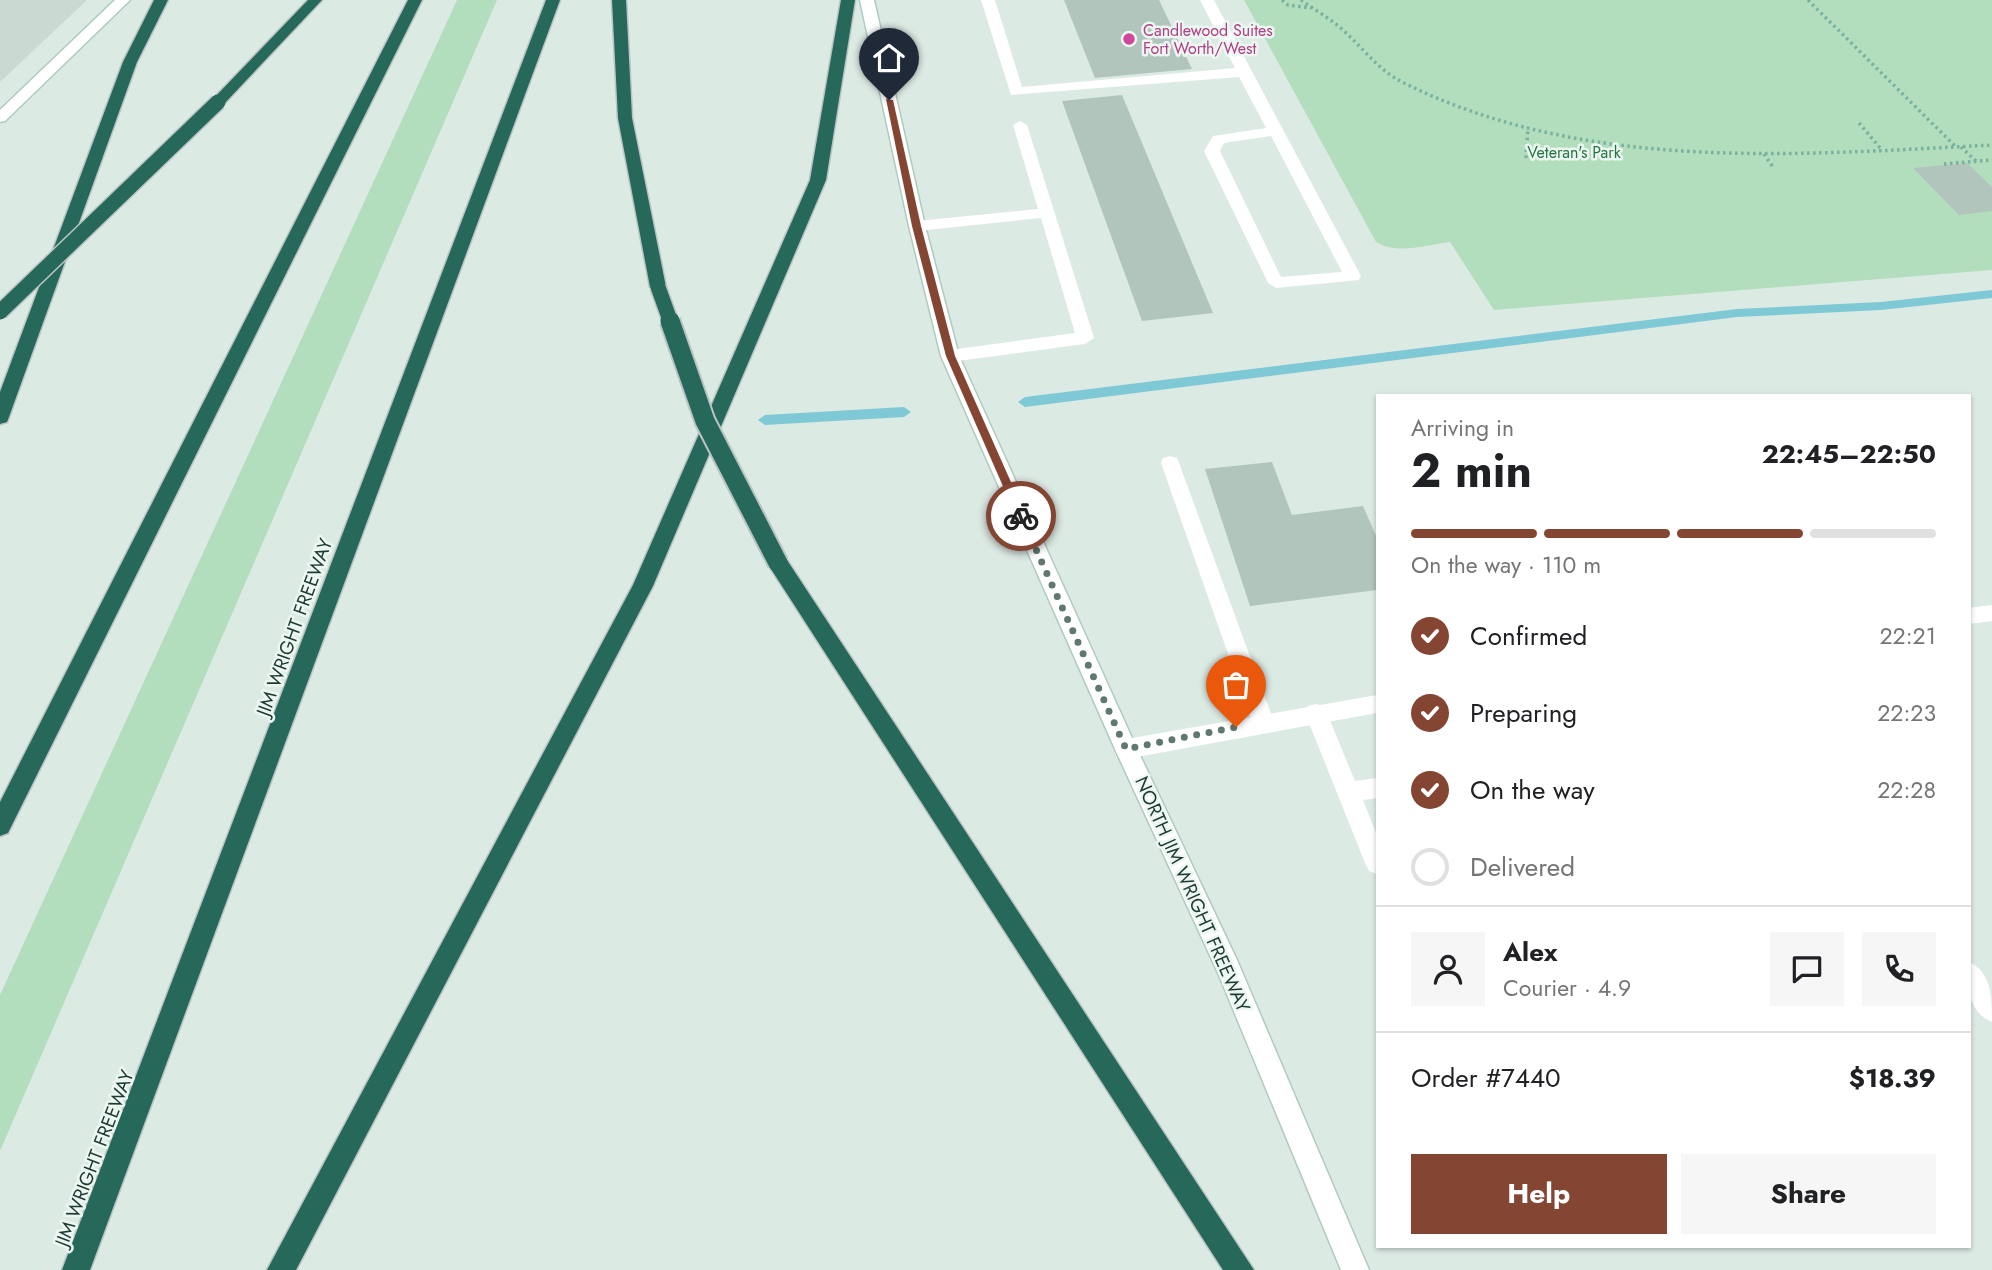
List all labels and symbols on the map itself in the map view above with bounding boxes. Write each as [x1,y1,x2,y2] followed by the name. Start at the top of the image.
[1143,19,1273,60] place label: Candlewood Suites Fort Worth/West
[859,28,919,100] pin
[1121,31,1137,47] marker: Candlewood Suites Fort Worth/West
[1527,141,1622,164] park label: Veteran's Park
[986,481,1056,551] courier
[249,534,339,723] street label: JIM WRIGHT FREEWAY
[1206,655,1266,727] pin
[1128,772,1257,1017] street label: NORTH JIM WRIGHT FREEWAY
[47,1066,141,1253] street label: JIM WRIGHT FREEWAY

